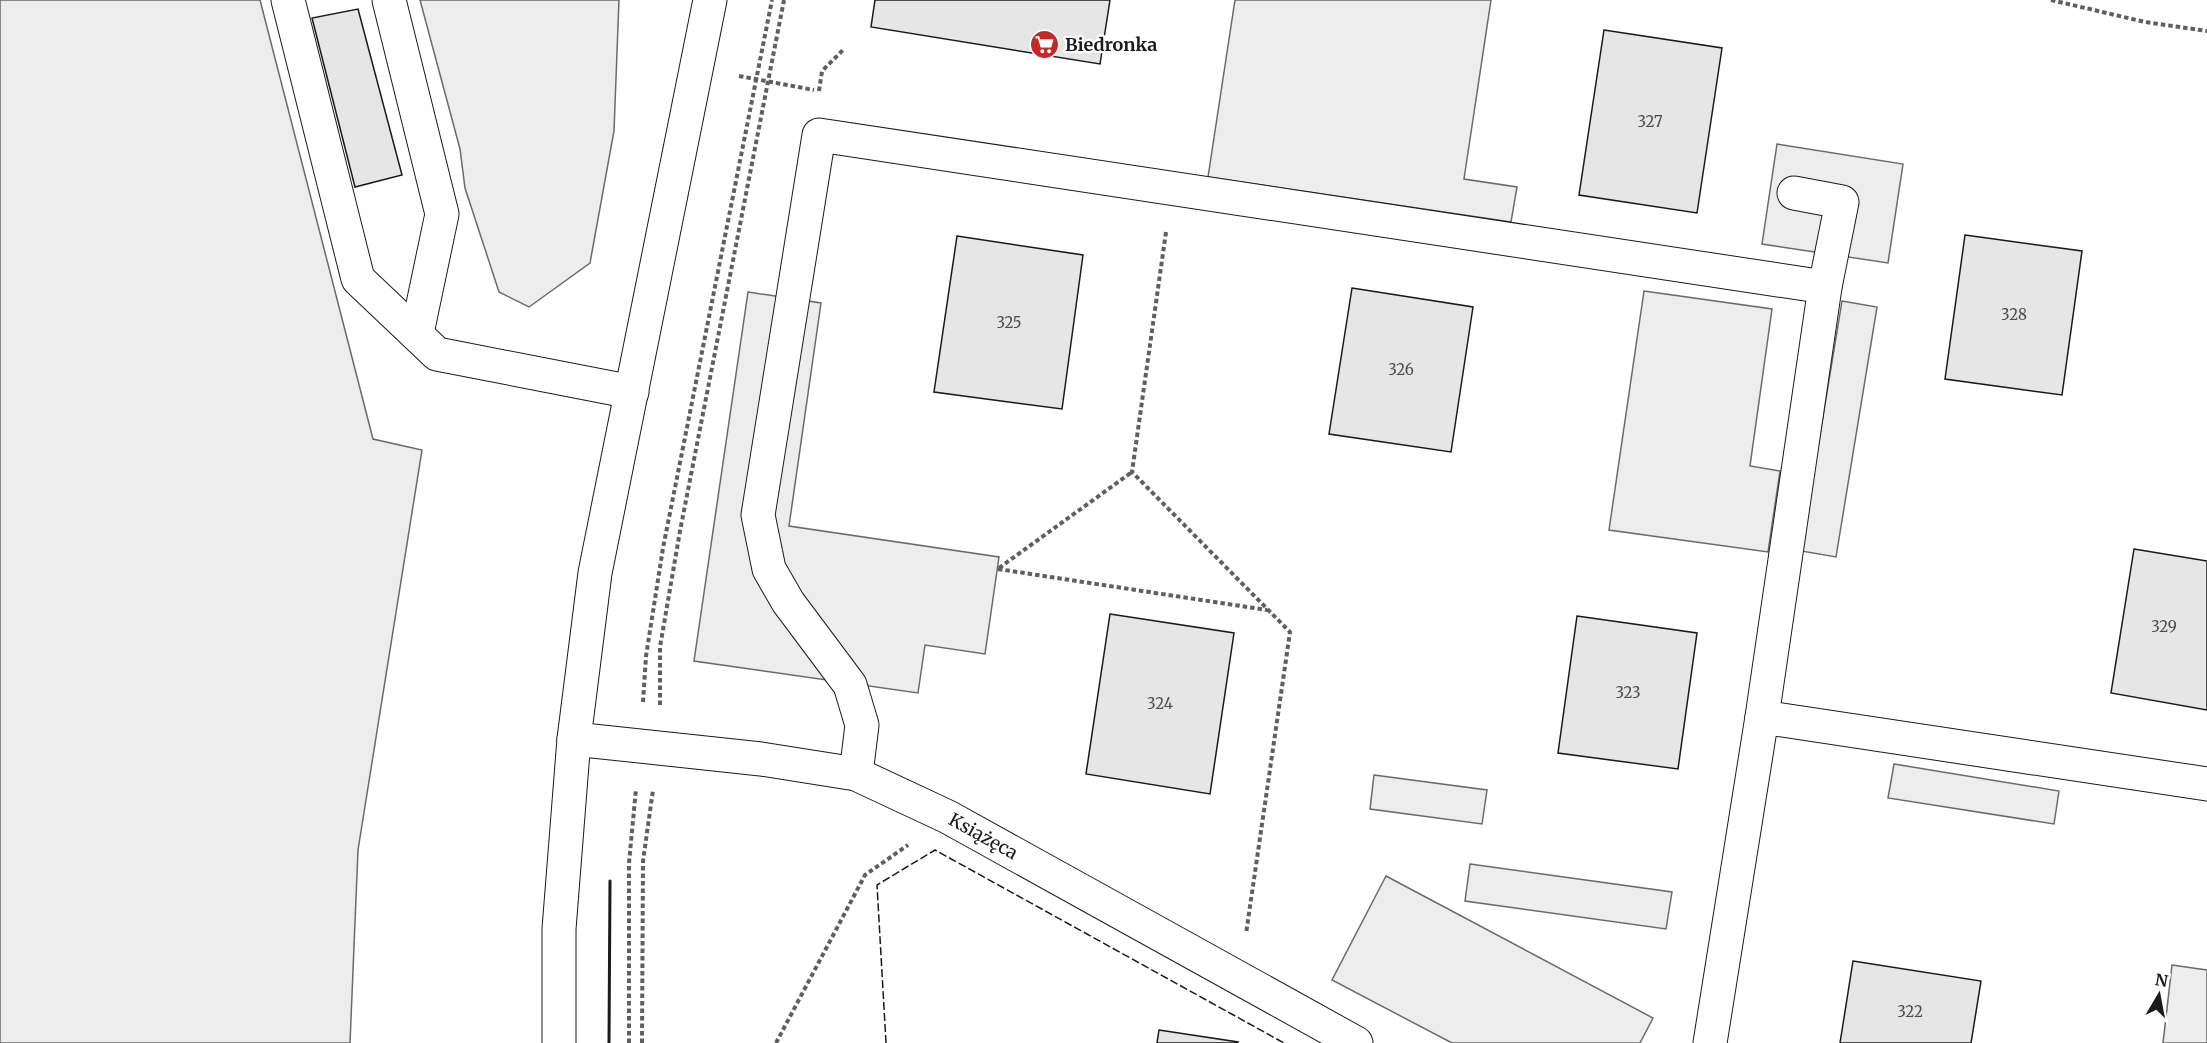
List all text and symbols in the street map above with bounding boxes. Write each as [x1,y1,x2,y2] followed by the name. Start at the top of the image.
[1028,29,1060,61] supermarket icon: Biedronka
[1065,33,1157,56] place label: Biedronka
[1637,112,1663,131] house number: 327
[2001,305,2027,324] house number: 328
[996,313,1022,332] house number: 325
[1388,360,1414,379] house number: 326
[2151,617,2177,636] house number: 329
[1615,683,1641,702] house number: 323
[1147,694,1173,713] house number: 324
[945,808,1022,865] street label: Książęca
[2129,965,2189,1025] north arrow
[2154,969,2170,991] text: N
[1897,1002,1923,1021] house number: 322

